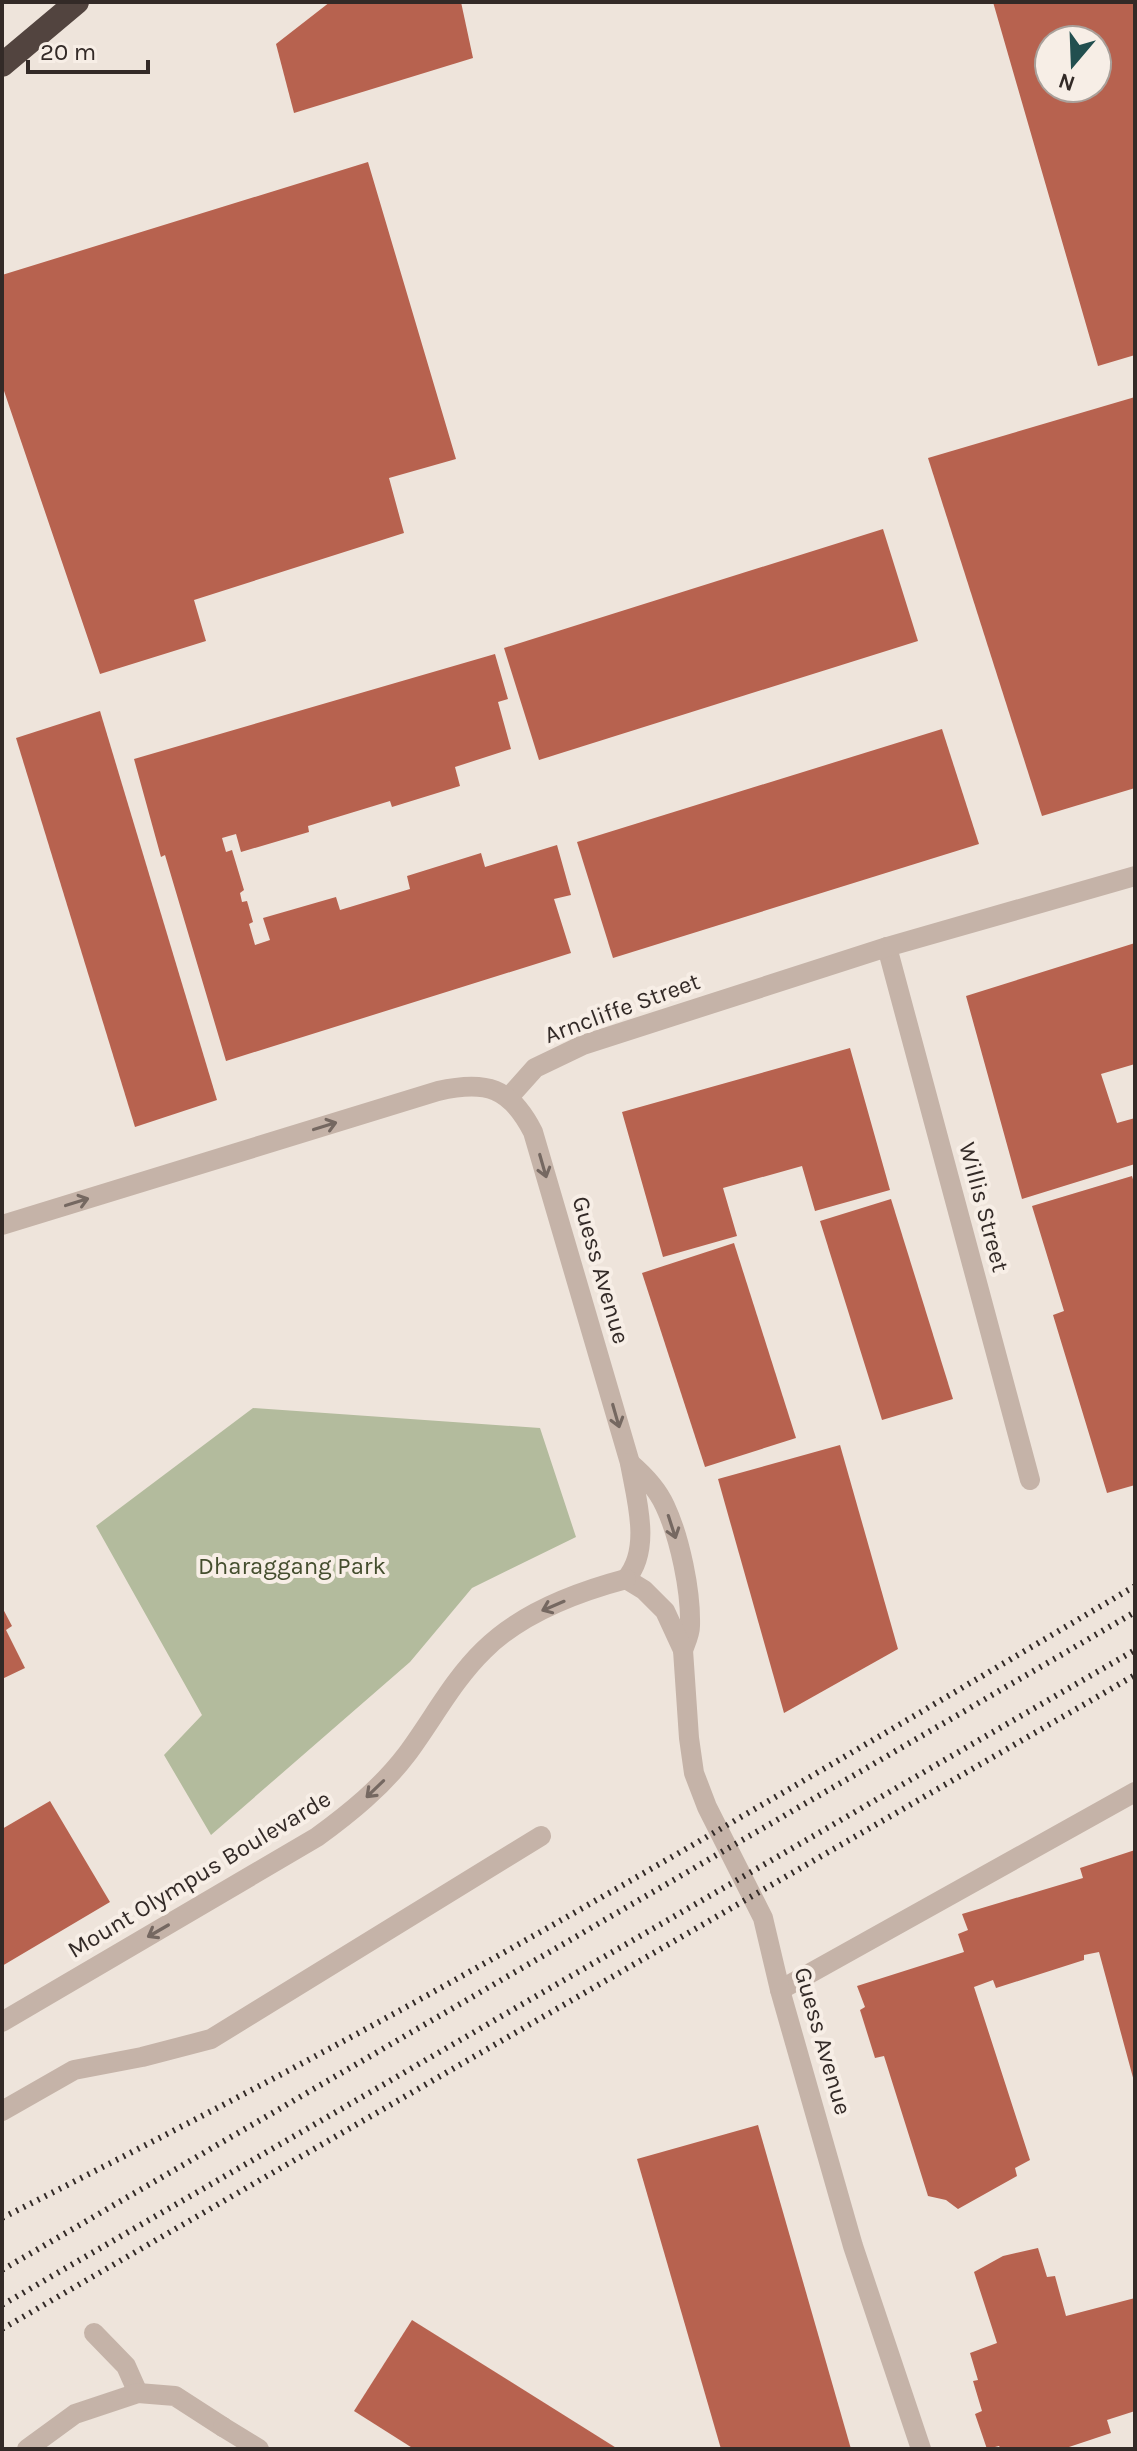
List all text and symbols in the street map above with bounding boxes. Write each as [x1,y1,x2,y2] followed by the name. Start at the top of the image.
[28,24,148,74] scale bar
[1033,24,1113,104] north arrow
[40,38,96,66] text: 20 m
[1055,67,1079,97] text: N
[540,967,704,1049] street label: Arncliffe Street
[312,1117,337,1132] one-way arrow
[953,1139,1015,1275] street label: Willis Street
[536,1153,551,1179] one-way arrow
[567,1193,635,1347] street label: Guess Avenue
[63,1194,89,1209] one-way arrow
[609,1402,624,1428] one-way arrow
[666,1514,680,1539] one-way arrow
[198,1552,386,1580] park label: Dharaggang Park
[541,1599,566,1614] one-way arrow
[365,1780,385,1799] one-way arrow
[62,1784,336,1964] street label: Mount Olympus Boulevarde
[147,1923,170,1939] one-way arrow
[789,1964,857,2118] street label: Guess Avenue

